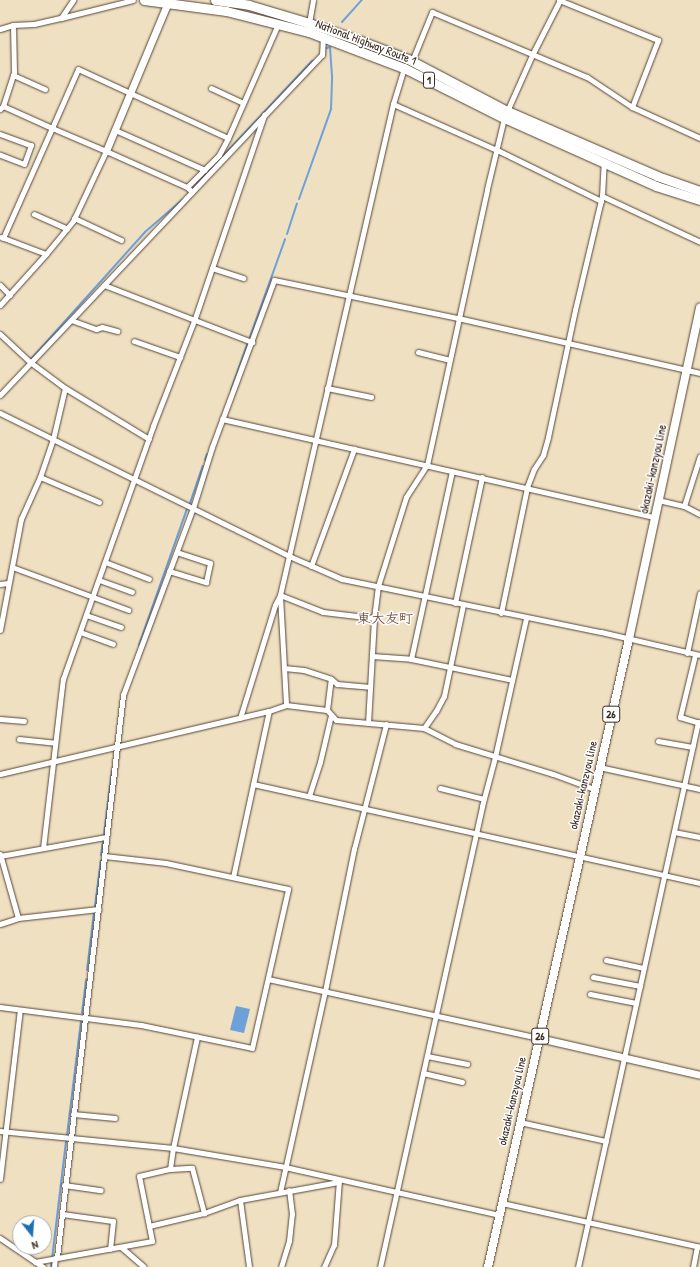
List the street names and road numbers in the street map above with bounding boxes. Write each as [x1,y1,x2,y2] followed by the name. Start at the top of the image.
[314,16,418,68] street label: National Highway Route 1
[423,71,435,89] road number: 1
[637,423,669,515] street label: okazaki-kanzyou line
[602,705,620,723] road number: 26
[566,739,600,831] street label: okazaki-kanzyou line
[531,1027,549,1045] road number: 26
[495,1055,529,1147] street label: okazaki-kanzyou line

